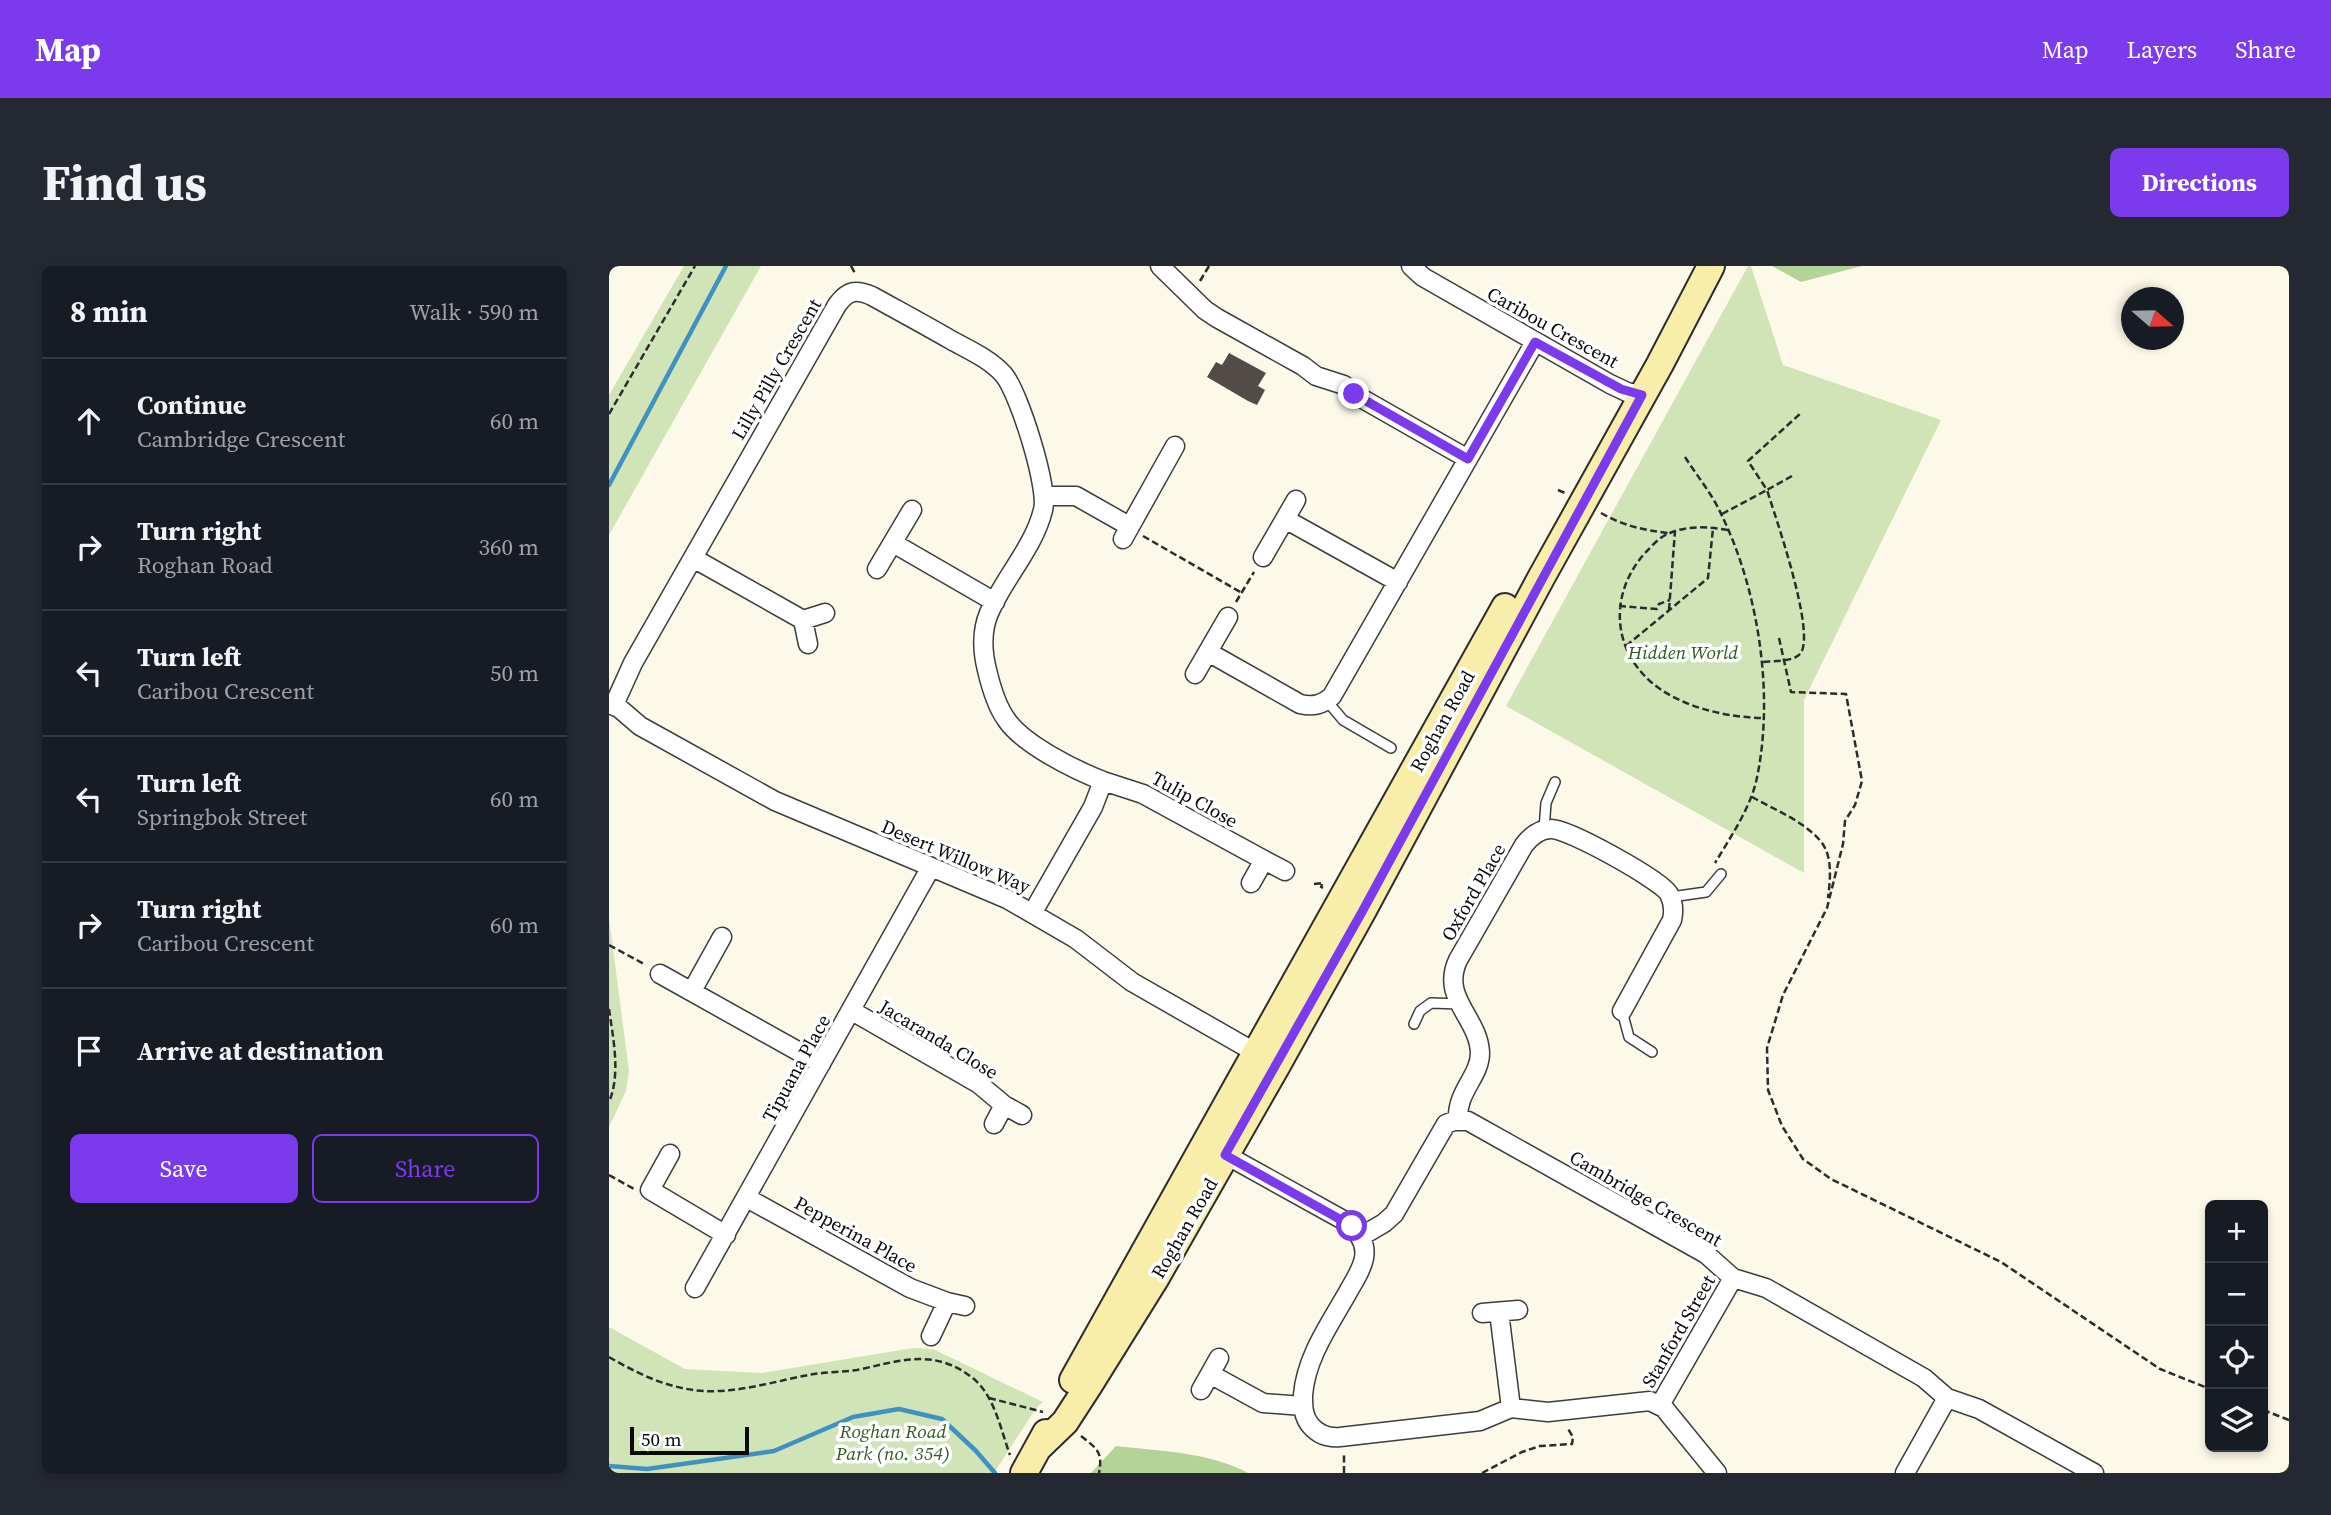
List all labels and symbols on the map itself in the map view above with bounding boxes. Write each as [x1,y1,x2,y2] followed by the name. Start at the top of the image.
[1483,280,1624,374] street label: Caribou Crescent
[2121,287,2184,350] north arrow
[725,293,827,444] street label: Lilly Pilly Crescent
[1338,378,1369,409] route end
[1627,639,1738,665] park label: Hidden World
[1403,665,1481,776] street label: Roghan Road
[1147,765,1243,833] street label: Tulip Close
[878,813,1035,899] street label: Desert Willow Way
[1435,838,1511,946] street label: Oxford Place
[874,993,1003,1085] street label: Jacaranda Close
[756,1009,836,1127] street label: Tipuana Place
[1565,1144,1728,1253] street label: Cambridge Crescent
[1145,1173,1223,1283] street label: Roghan Road
[790,1190,922,1278] street label: Pepperina Place
[1336,1210,1367,1241] route start
[1635,1269,1721,1392] street label: Stanford Street
[835,1418,950,1466] park label: Roghan Road Park (no. 354)
[630,1424,749,1456] scale bar

